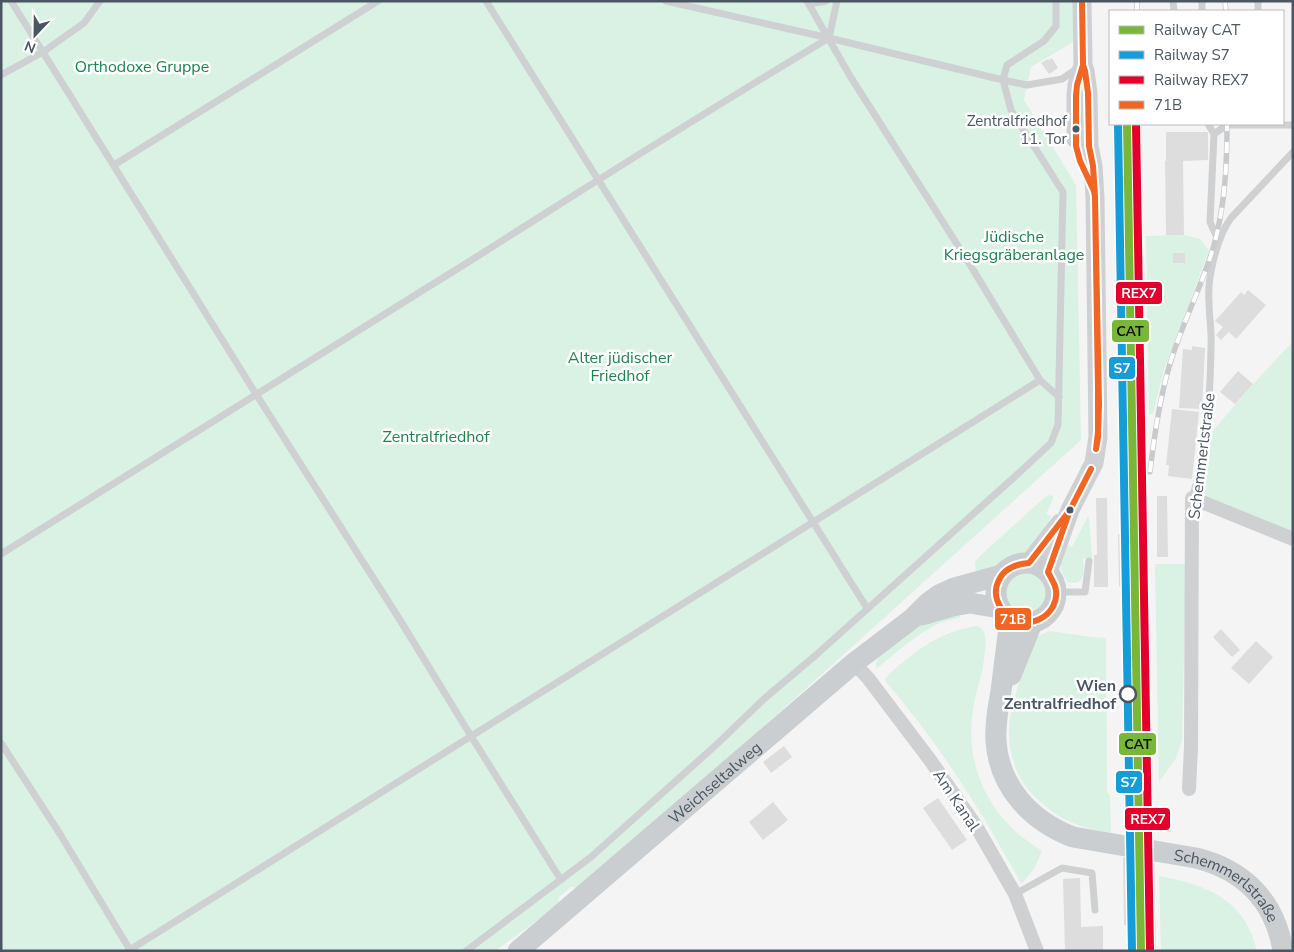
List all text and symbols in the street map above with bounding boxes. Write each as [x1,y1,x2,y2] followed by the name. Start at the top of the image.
[10,10,60,60] north arrow
[1109,10,1284,125] legend
[1154,20,1240,40] text: Railway CAT
[22,36,39,57] text: N
[1154,45,1230,65] text: Railway S7
[75,56,209,78] park label: Orthodoxe Gruppe
[1154,70,1249,90] text: Railway REX7
[1154,95,1182,115] text: 71B
[967,111,1068,149] place label: Zentralfriedhof 11. Tor
[1071,124,1081,134] marker: Zentralfriedhof 11. Tor
[944,226,1084,266] park label: Jüdische Kriegsgräberanlage
[1115,281,1163,305] line badge: REX7
[1121,284,1157,303] text: REX7
[1111,319,1150,343] line badge: CAT
[1116,322,1144,341] text: CAT
[568,347,672,387] park label: Alter jüdischer Friedhof
[1108,356,1136,380] line badge: S7
[1113,359,1131,378] text: S7
[1183,392,1221,520] street label: Schemmerlstraße
[383,426,490,448] park label: Zentralfriedhof
[1065,505,1075,515] unlabelled marker
[994,607,1032,631] line badge: 71B
[1000,610,1026,629] text: 71B
[1004,675,1117,715] place label: Wien Zentralfriedhof
[1119,685,1137,703] marker: Wien Zentralfriedhof
[1118,732,1157,756] line badge: CAT
[1124,735,1152,754] text: CAT
[664,737,767,829] street label: Weichseltalweg
[927,765,985,836] street label: Am Kanal
[1115,770,1143,794] line badge: S7
[1120,773,1138,792] text: S7
[1124,807,1171,831] line badge: REX7
[1130,810,1166,829] text: REX7
[1172,844,1284,926] street label: Schemmerlstraße

